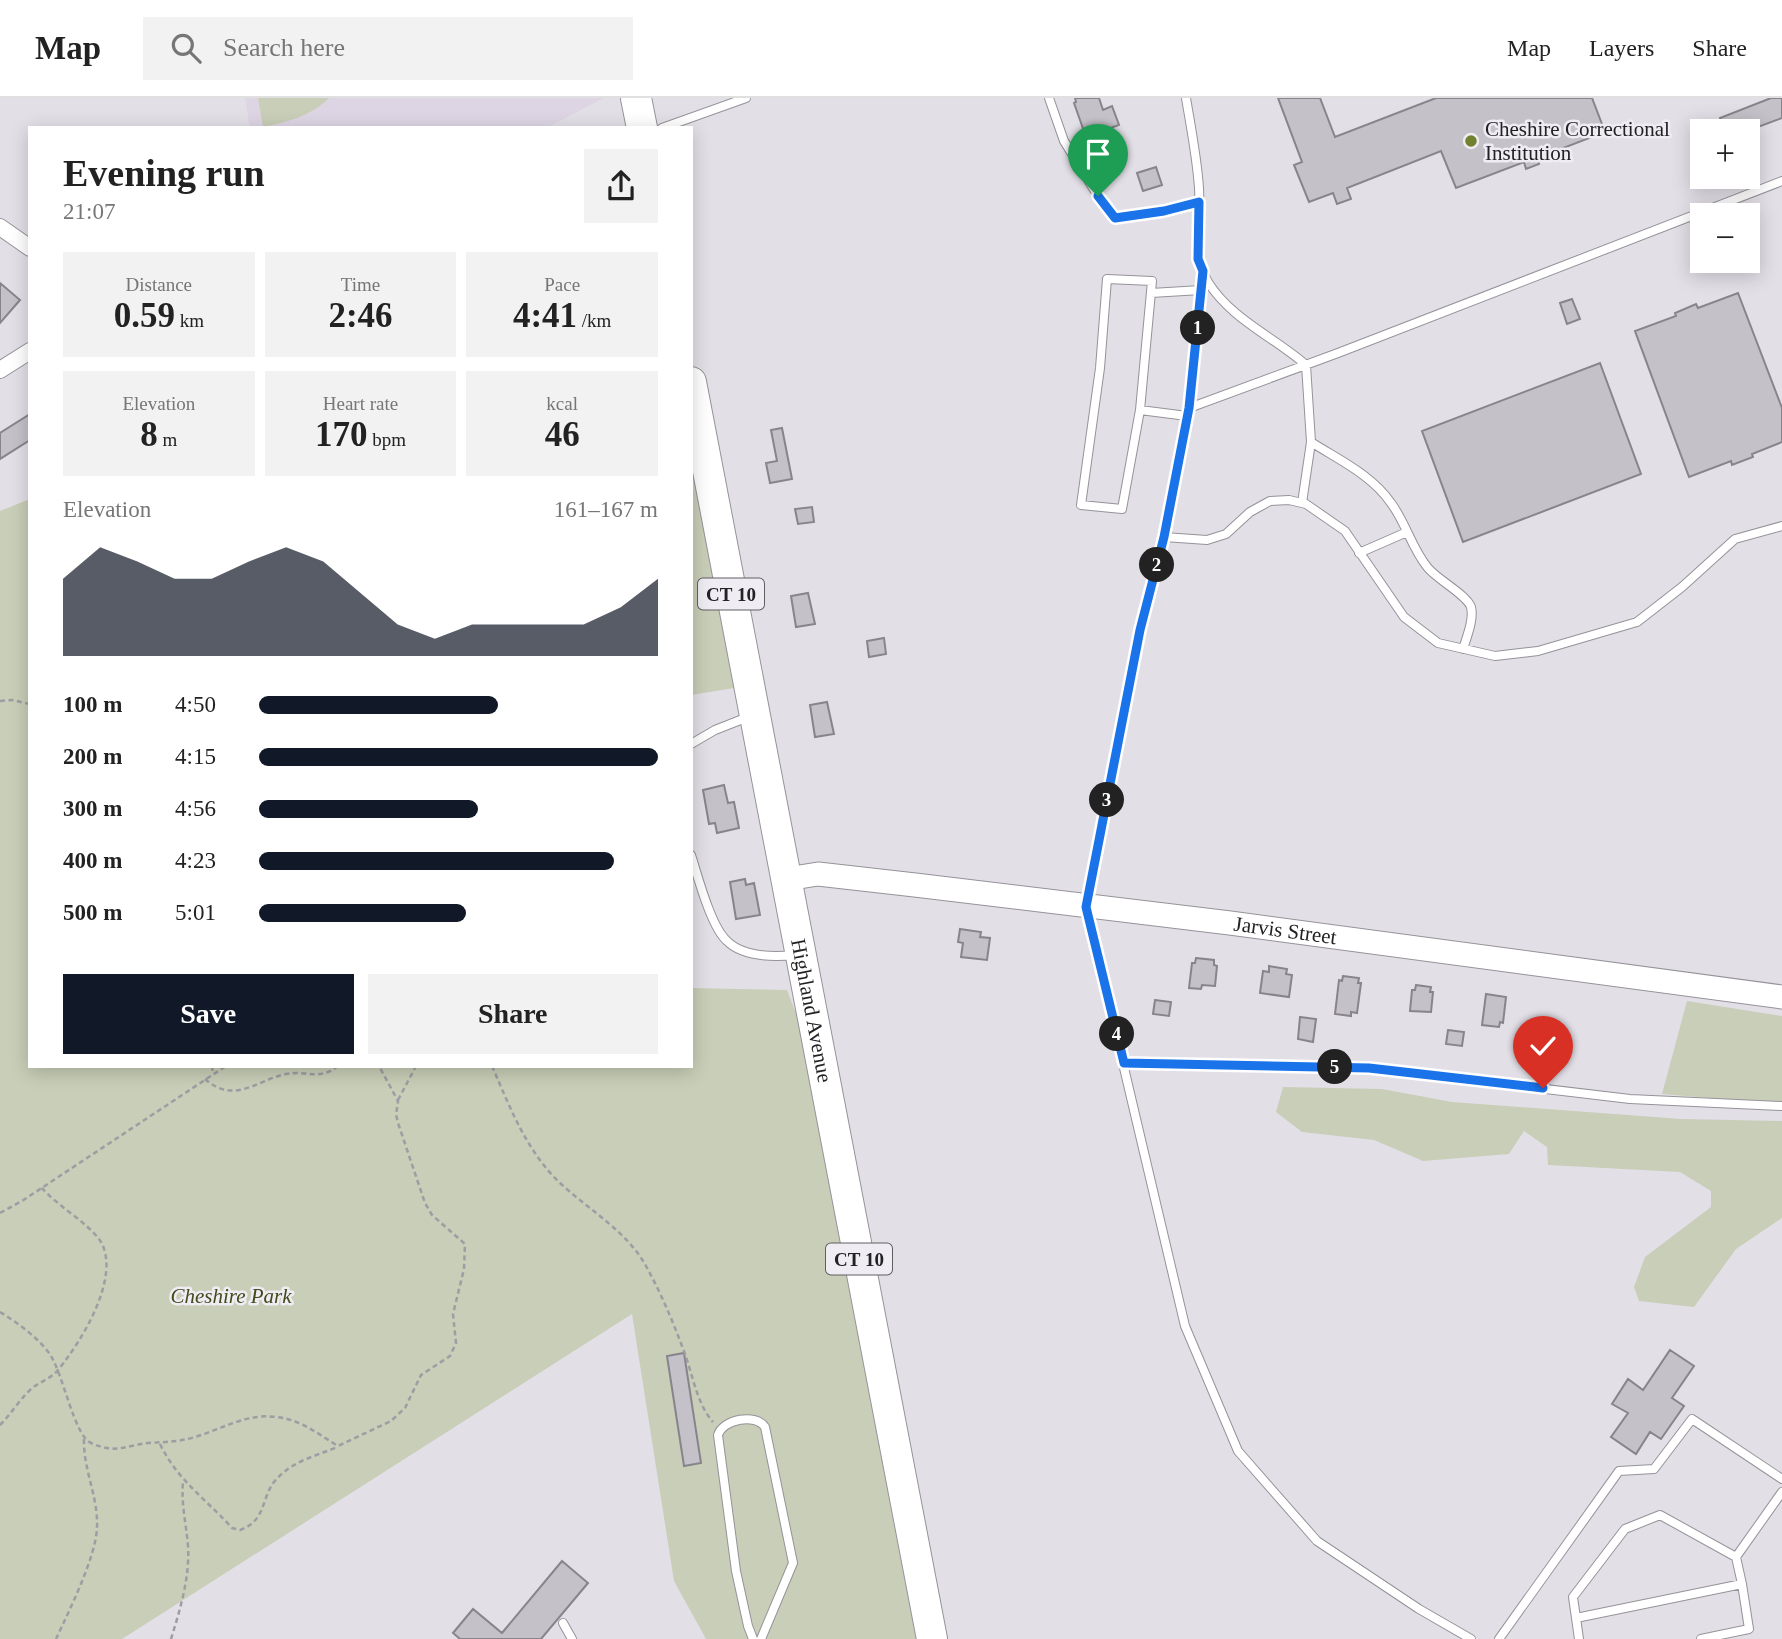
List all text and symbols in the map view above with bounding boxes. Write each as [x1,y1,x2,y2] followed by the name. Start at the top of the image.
[143,17,633,80] search box
[167,29,205,67] icon: search
[35,30,101,66] text: Map
[223,33,345,62] text: Search here
[1507,35,1551,61] text: Map
[1589,35,1654,61] text: Layers
[1692,35,1747,61] text: Share
[1485,117,1670,165] place label: Cheshire Correctional Institution
[1690,119,1760,273] map controls
[1690,119,1760,189] button: +
[1068,124,1128,196] pin
[1463,133,1479,149] marker: Cheshire Correctional Institution
[1079,135,1117,173] icon: arrive
[584,149,658,223] button: share
[63,152,265,194] text: Evening run
[63,199,115,224] text: 21:07
[1690,203,1760,273] button: −
[126,274,192,295] text: Distance
[341,274,380,295] text: Time
[544,274,580,295] text: Pace
[114,296,175,335] text: 0.59
[328,296,393,335] text: 2:46
[513,296,577,335] text: 4:41
[175,310,204,331] text: km
[577,310,611,331] text: /km
[1180,310,1216,345] pin: 1
[1193,317,1202,338] text: 1
[122,393,195,414] text: Elevation
[323,393,398,414] text: Heart rate
[546,393,578,414] text: kcal
[140,415,158,454] text: 8
[315,415,367,454] text: 170
[545,415,580,454] text: 46
[158,429,177,450] text: m
[367,429,406,450] text: bpm
[63,497,151,522] text: Elevation
[554,497,658,522] text: 161–167 m
[1140,547,1174,582] pin: 2
[1152,554,1161,575] text: 2
[698,579,764,610] road number: CT 10
[63,692,122,717] text: 100 m
[175,692,216,717] text: 4:50
[63,744,122,769] text: 200 m
[175,744,216,769] text: 4:15
[1090,782,1124,818] pin: 3
[1102,789,1111,810] text: 3
[63,796,122,821] text: 300 m
[175,796,216,821] text: 4:56
[63,848,122,873] text: 400 m
[175,848,216,873] text: 4:23
[63,900,122,925] text: 500 m
[175,900,216,925] text: 5:01
[1232,912,1338,949] street label: Jarvis Street
[786,937,837,1085] street label: Highland Avenue
[63,974,354,1054] button: Save
[368,974,658,1054] button: Share
[1100,1016,1134,1052] pin: 4
[1513,1016,1573,1088] pin
[1112,1023,1121,1044] text: 4
[1524,1027,1562,1065] icon: check
[1318,1049,1352,1084] pin: 5
[1330,1056,1339,1077] text: 5
[826,1244,892,1274] road number: CT 10
[170,1284,292,1308] park label: Cheshire Park

